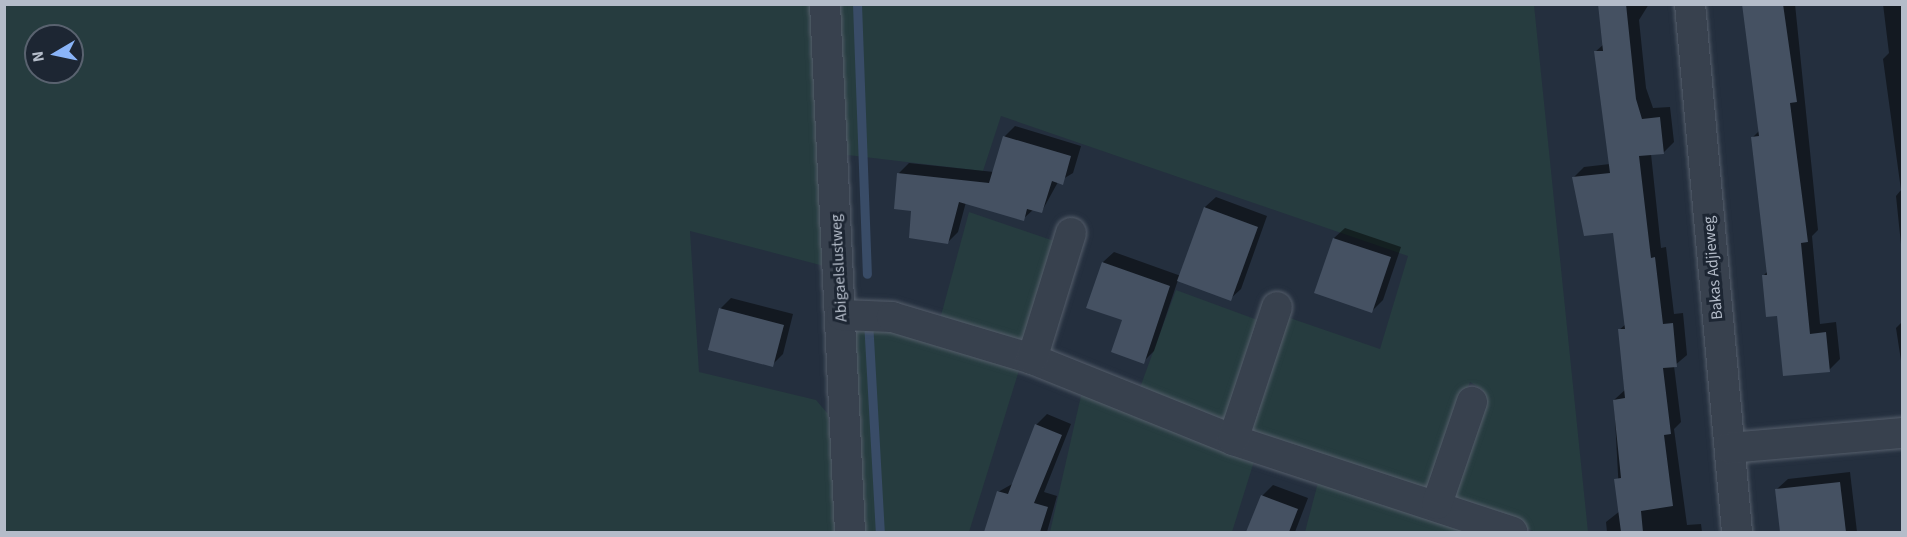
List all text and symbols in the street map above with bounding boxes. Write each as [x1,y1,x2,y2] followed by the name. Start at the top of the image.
[24,24,84,84] north arrow
[27,50,50,63] text: N
[827,214,851,322] street label: Abigaelslustweg
[1699,215,1727,321] street label: Bakas Adjieweg

